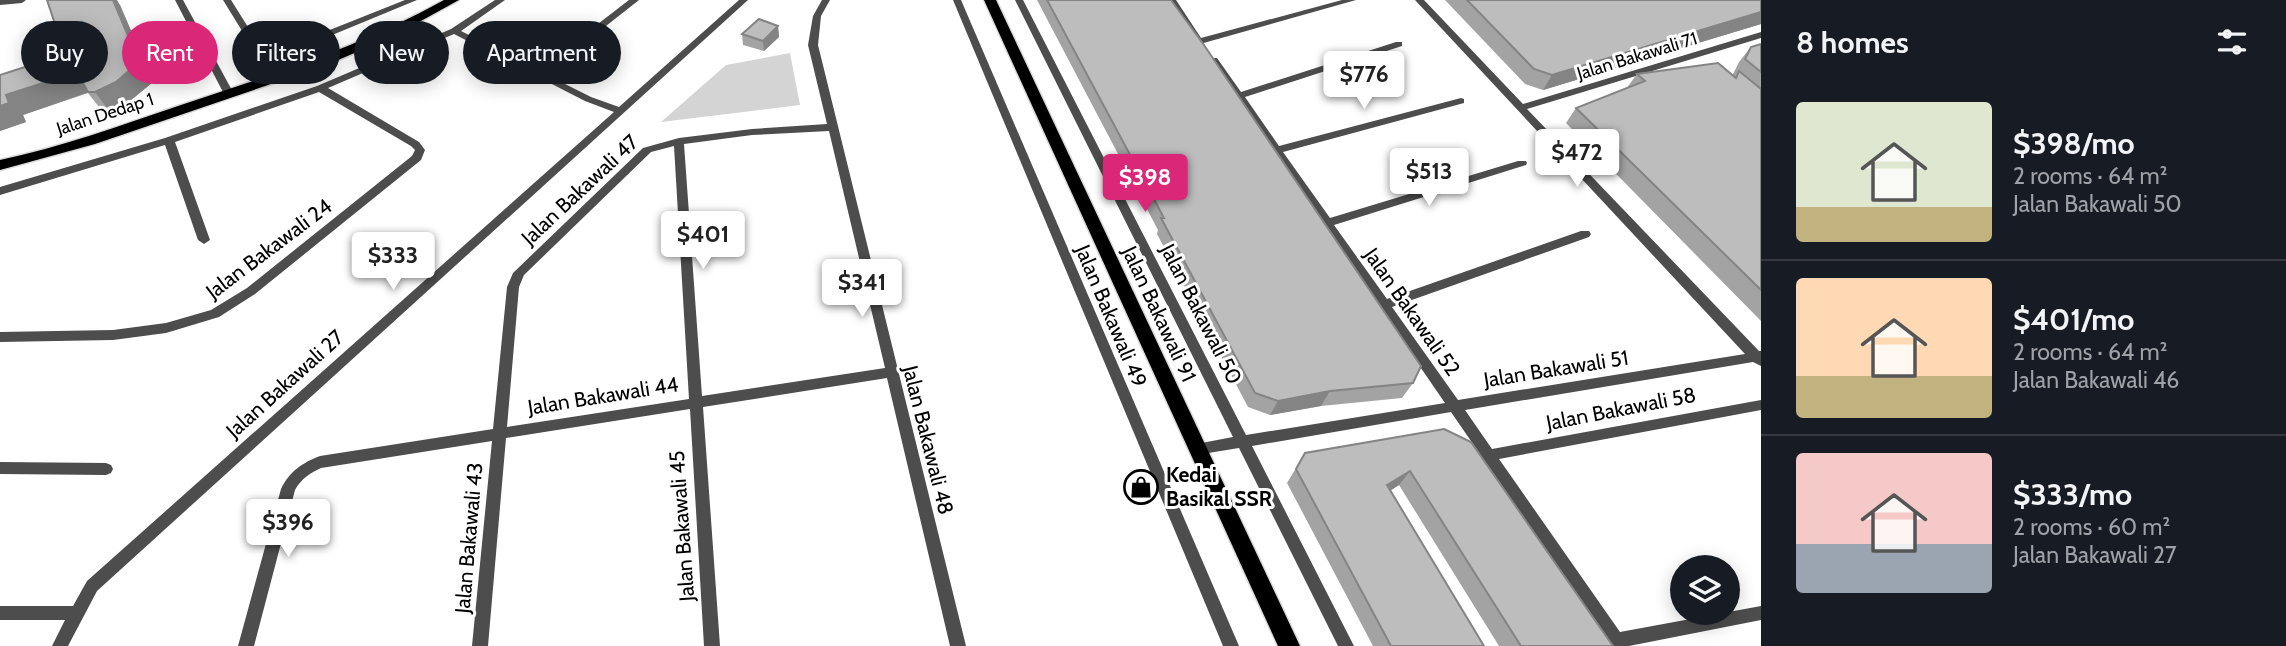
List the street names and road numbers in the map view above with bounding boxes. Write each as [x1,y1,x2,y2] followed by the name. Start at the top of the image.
[1573,27,1700,85] street label: Jalan Bakawali 71
[53,88,156,140] street label: Jalan Dedap 1
[515,129,644,251] street label: Jalan Bakawali 47
[200,193,337,305] street label: Jalan Bakawali 24
[1155,239,1248,388] street label: Jalan Bakawali 50
[1070,240,1153,391] street label: Jalan Bakawali 49
[1117,241,1202,386] street label: Jalan Bakawali 91
[1359,242,1466,380] street label: Jalan Bakawali 52
[220,324,349,444] street label: Jalan Bakawali 27
[1481,345,1630,392] street label: Jalan Bakawali 51
[898,362,959,517] street label: Jalan Bakawali 48
[525,371,680,420] street label: Jalan Bakawali 44
[1543,382,1698,435] street label: Jalan Bakawali 58
[664,450,699,603] street label: Jalan Bakawali 45
[449,461,488,615] street label: Jalan Bakawali 43

